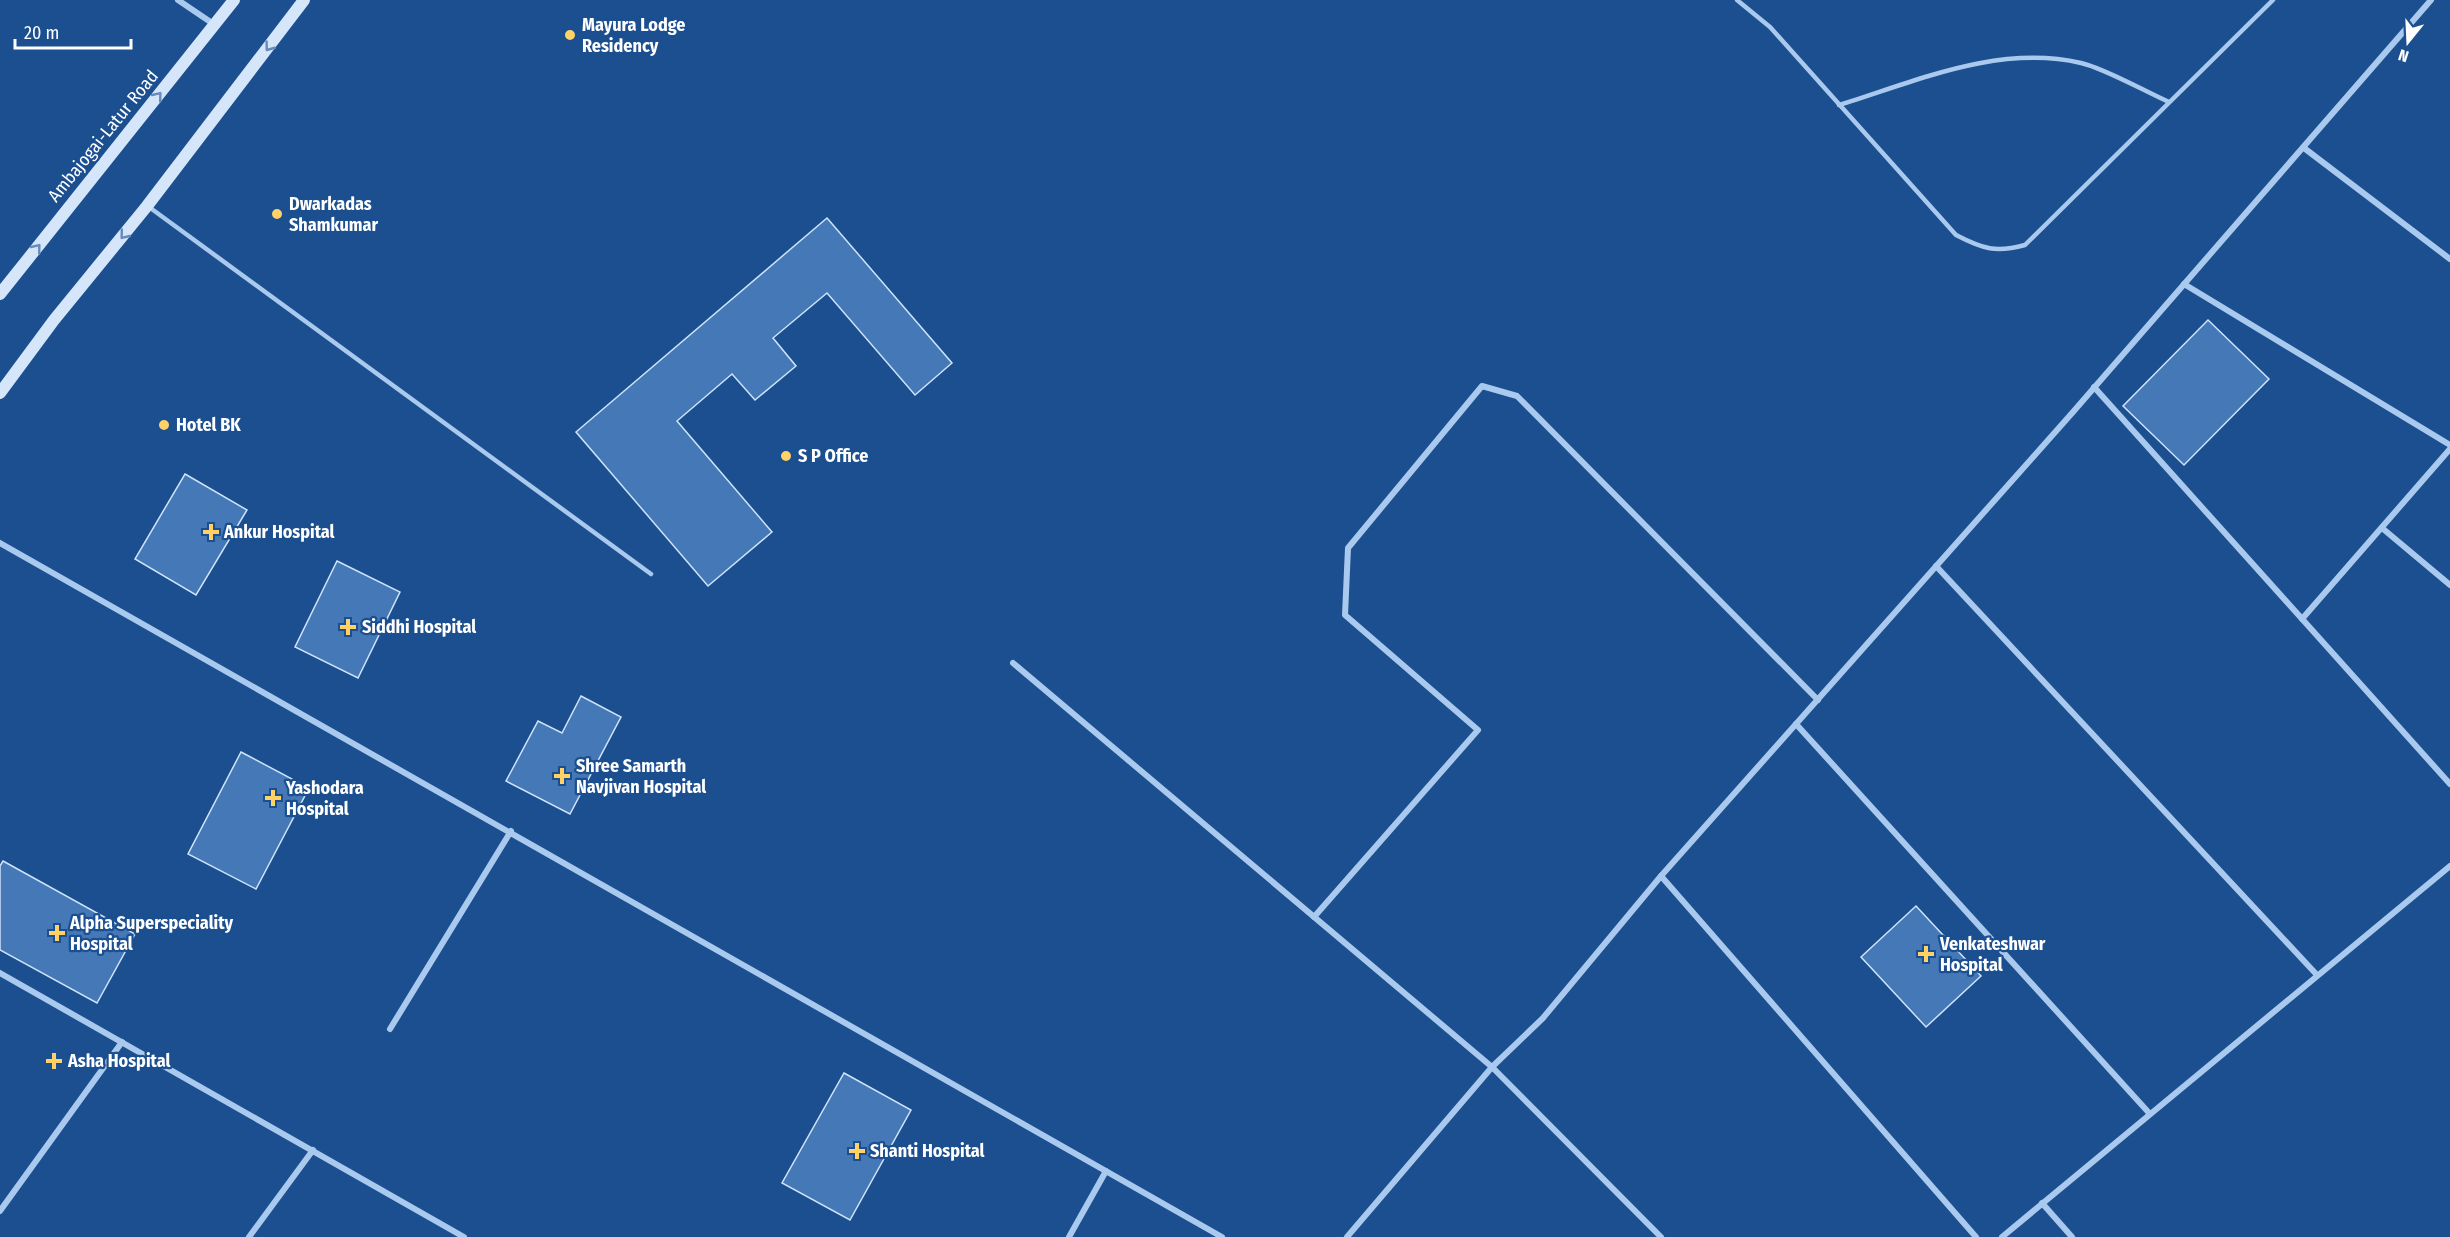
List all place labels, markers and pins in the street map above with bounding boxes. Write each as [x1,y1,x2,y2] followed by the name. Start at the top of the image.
[582,14,685,57] place label: Mayura Lodge Residency
[563,28,577,42] marker: Mayura Lodge Residency
[289,193,378,236] place label: Dwarkadas Shamkumar
[270,207,284,221] marker: Dwarkadas Shamkumar
[176,414,241,436] place label: Hotel BK
[157,418,171,432] marker: Hotel BK
[798,445,868,467] place label: S P Office
[779,449,793,463] marker: S P Office
[223,521,335,543] place label: Ankur Hospital
[202,523,220,541] marker: Ankur Hospital
[362,616,476,638] place label: Siddhi Hospital
[339,618,357,636] marker: Siddhi Hospital
[576,755,706,798] place label: Shree Samarth Navjivan Hospital
[553,767,571,785] marker: Shree Samarth Navjivan Hospital
[285,777,364,820] place label: Yashodara Hospital
[264,789,282,807] marker: Yashodara Hospital
[69,912,233,955] place label: Alpha Superspeciality Hospital
[48,924,66,942] marker: Alpha Superspeciality Hospital
[1939,933,2046,976] place label: Venkateshwar Hospital
[1917,945,1935,963] marker: Venkateshwar Hospital
[67,1050,170,1072] place label: Asha Hospital
[45,1052,63,1070] marker: Asha Hospital
[870,1140,985,1162] place label: Shanti Hospital
[848,1142,866,1160] marker: Shanti Hospital

